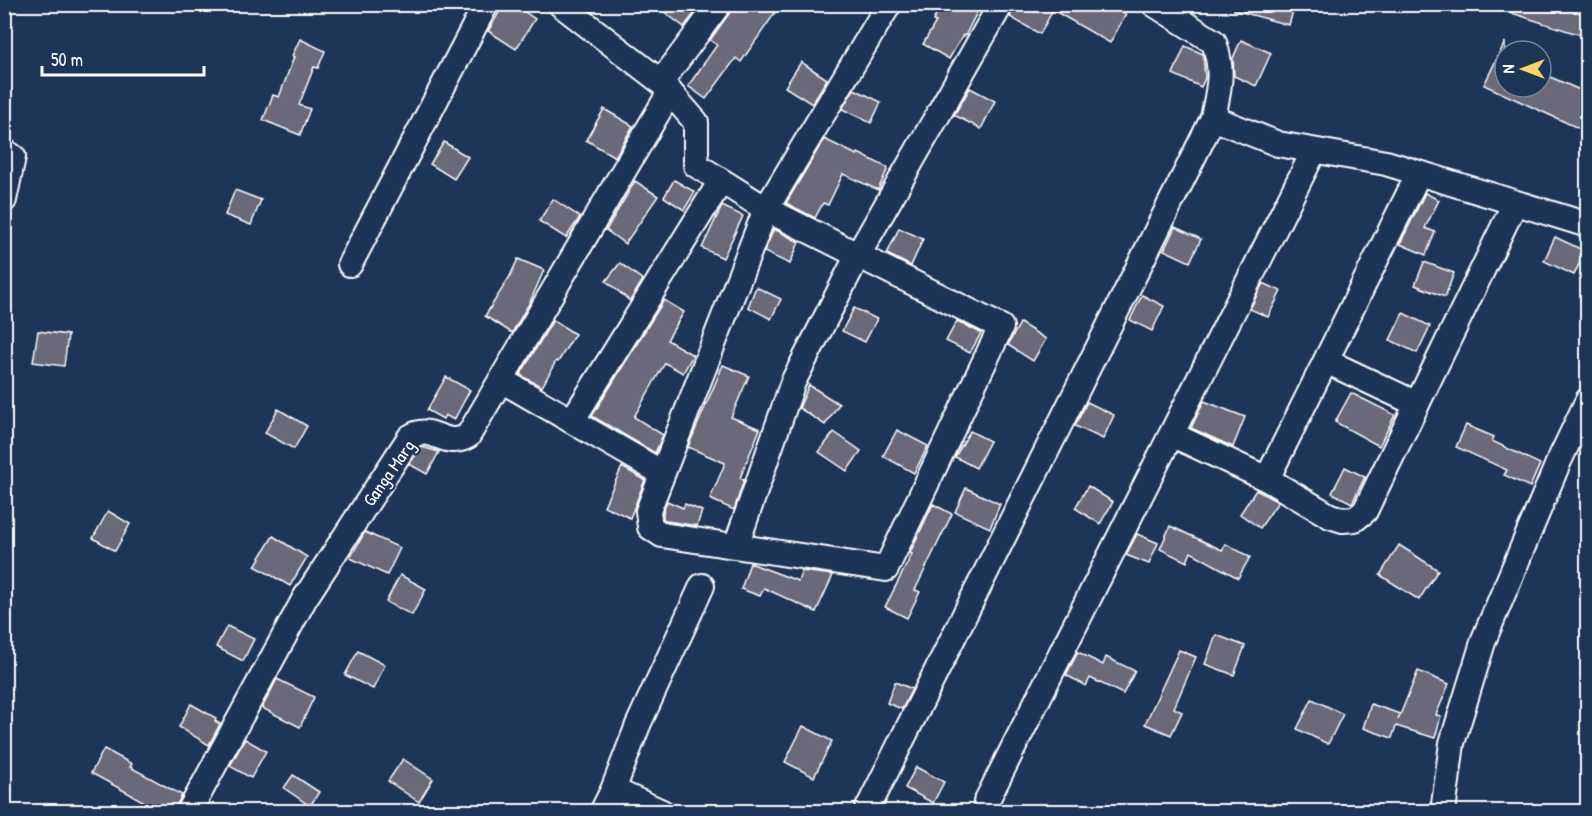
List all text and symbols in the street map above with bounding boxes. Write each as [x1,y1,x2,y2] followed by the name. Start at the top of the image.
[42,39,204,77] scale bar
[1493,39,1553,99] north arrow
[51,47,83,72] text: 50 m
[1497,64,1519,73] text: N
[357,435,421,511] street label: Ganga Marg

